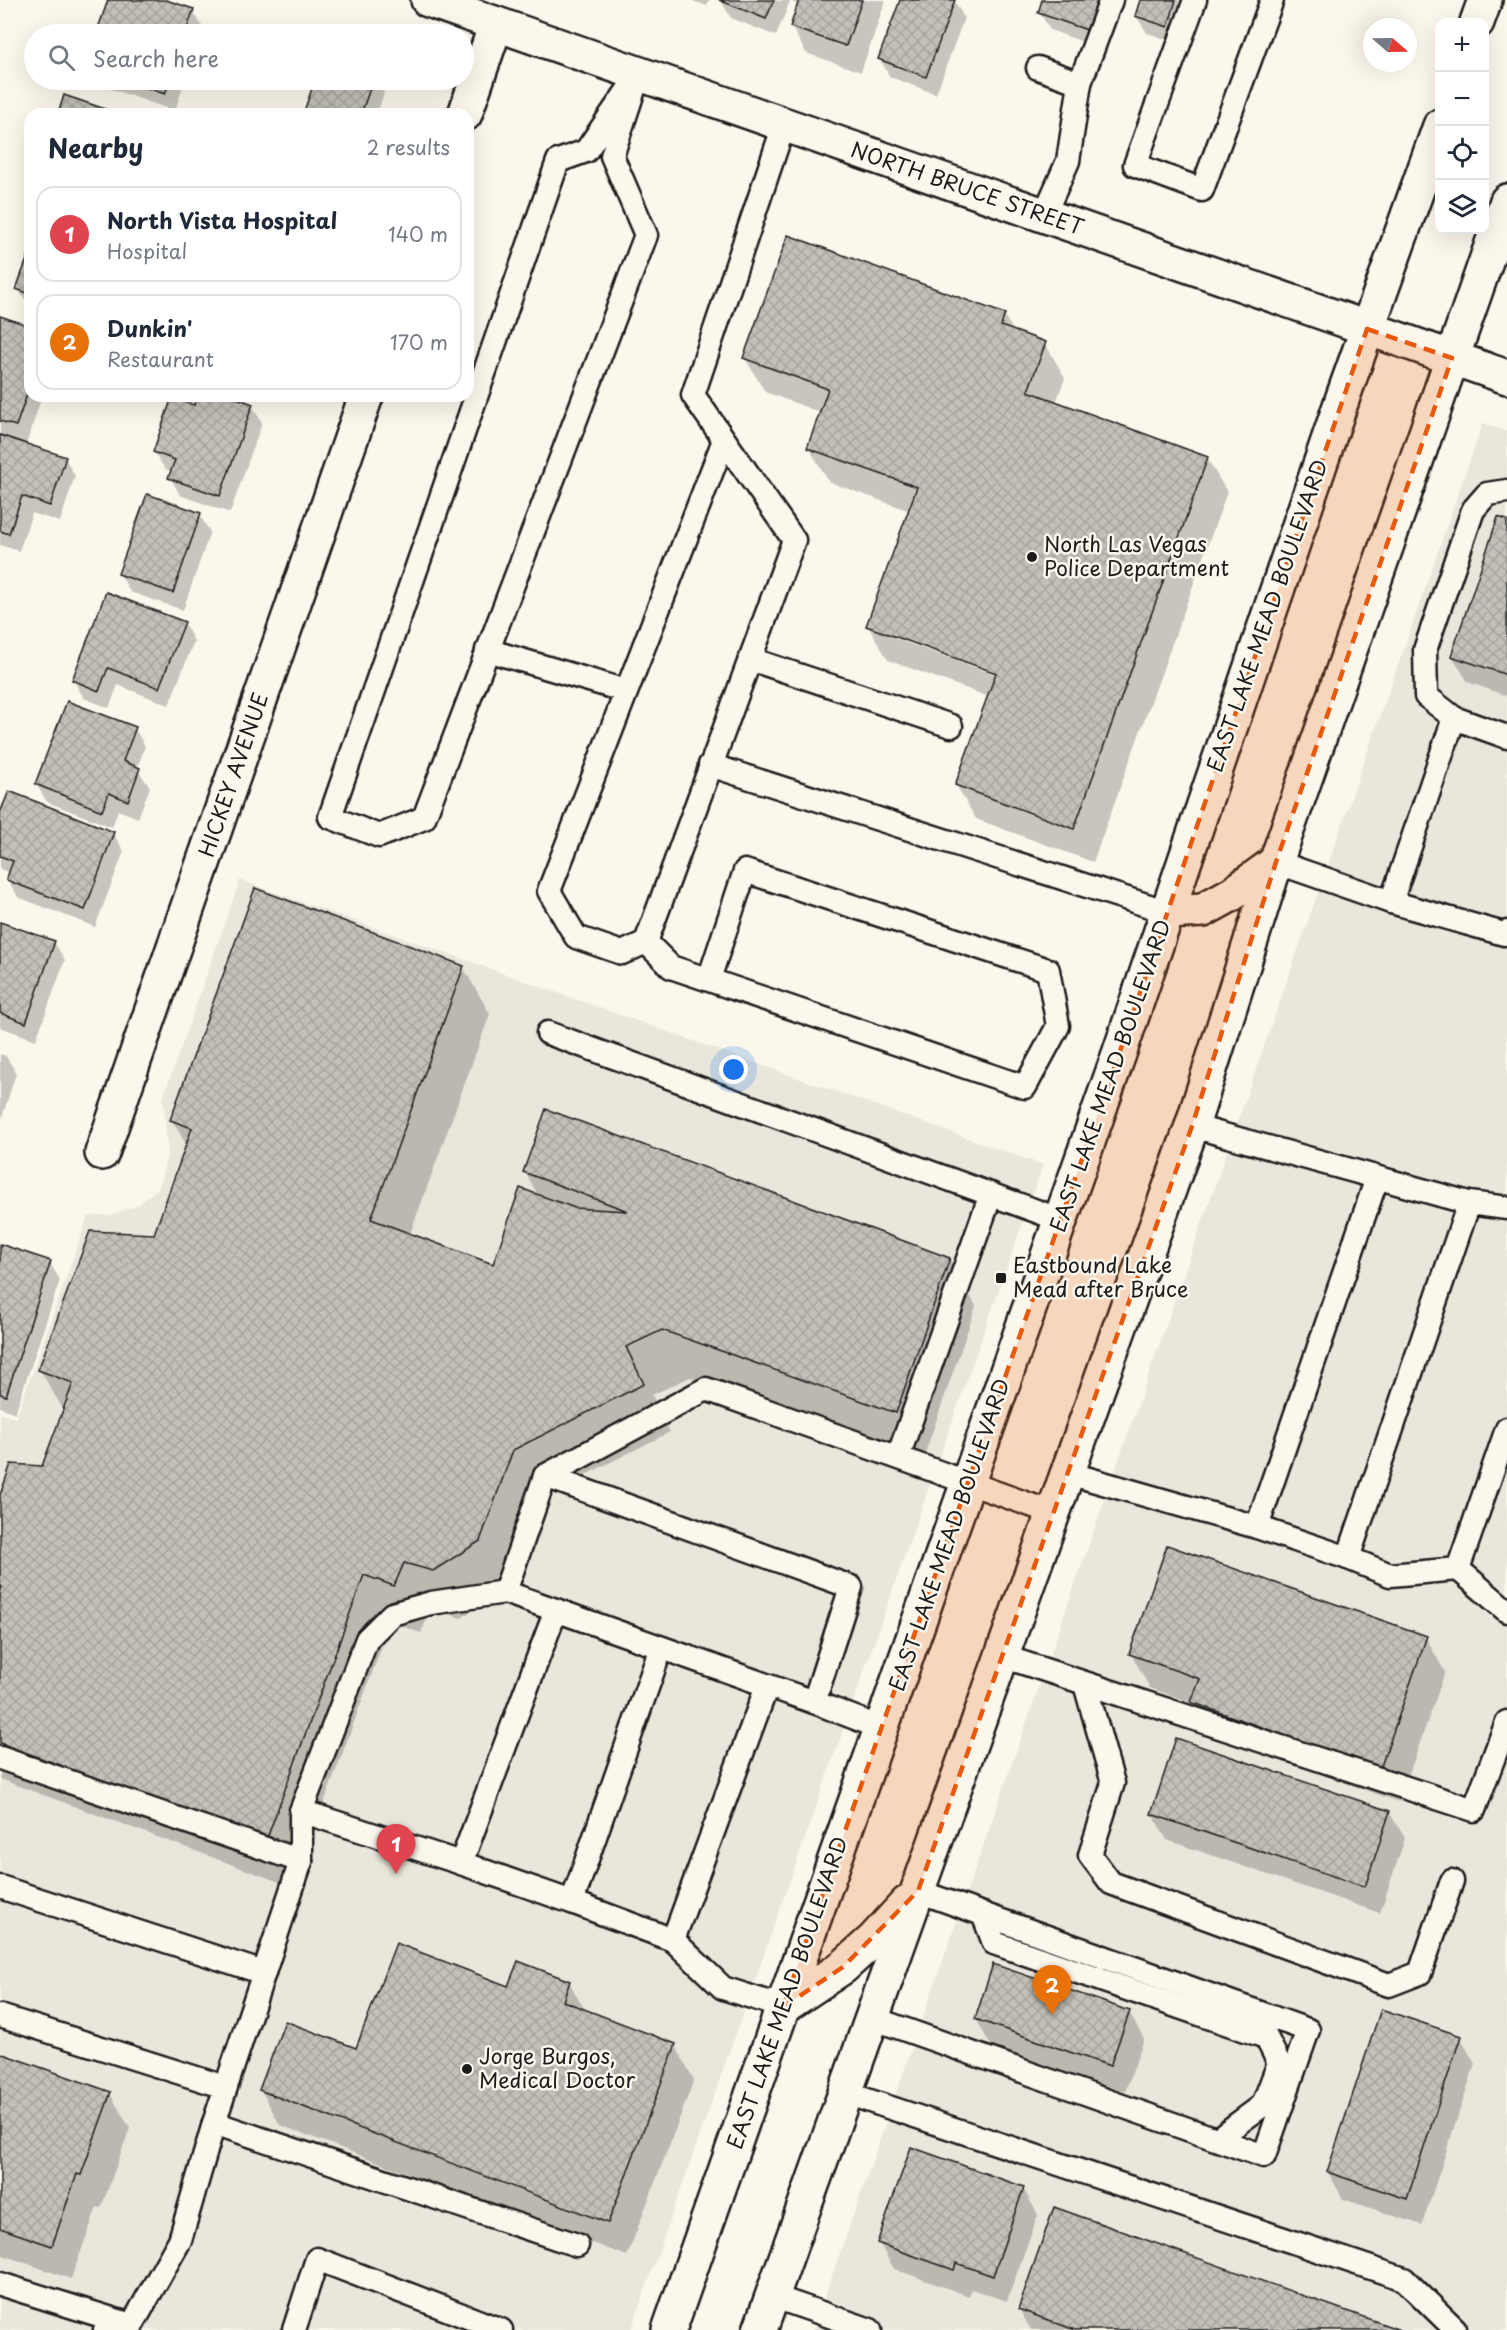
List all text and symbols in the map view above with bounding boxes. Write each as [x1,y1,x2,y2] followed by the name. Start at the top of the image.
[1363,18,1417,72] north arrow
[1435,18,1489,234] map controls
[1435,18,1489,72] button: +
[24,24,474,90] search box
[45,41,78,74] icon: search
[93,41,219,74] text: Search here
[1435,72,1489,126] button: −
[1435,126,1489,180] button: locate
[48,128,143,167] text: Nearby
[367,132,450,162] text: 2 results
[847,132,1089,242] street label: NORTH BRUCE STREET
[1435,180,1489,234] button: layers
[107,203,337,236] text: North Vista Hospital
[65,219,74,249] text: 1
[388,219,448,249] text: 140 m
[107,236,187,266] text: Hospital
[107,311,192,344] text: Dunkin'
[62,327,77,357] text: 2
[390,327,448,357] text: 170 m
[107,344,214,374] text: Restaurant
[1197,455,1335,776] street label: EAST LAKE MEAD BOULEVARD
[1044,527,1229,583] place label: North Las Vegas Police Department
[1025,550,1039,564] marker: North Las Vegas Police Department
[189,688,275,861] street label: HICKEY AVENUE
[1040,915,1178,1236] street label: EAST LAKE MEAD BOULEVARD
[719,1055,748,1084] your location
[1013,1248,1188,1304] place label: Eastbound Lake Mead after Bruce
[994,1271,1008,1285] marker: Eastbound Lake Mead after Bruce
[879,1374,1017,1695] street label: EAST LAKE MEAD BOULEVARD
[376,1824,416,1874] pin: 1
[717,1832,855,2153] street label: EAST LAKE MEAD BOULEVARD
[1032,1966,1072,2015] pin: 2
[479,2039,635,2095] place label: Jorge Burgos, Medical Doctor
[460,2062,474,2076] marker: Jorge Burgos, Medical Doctor

